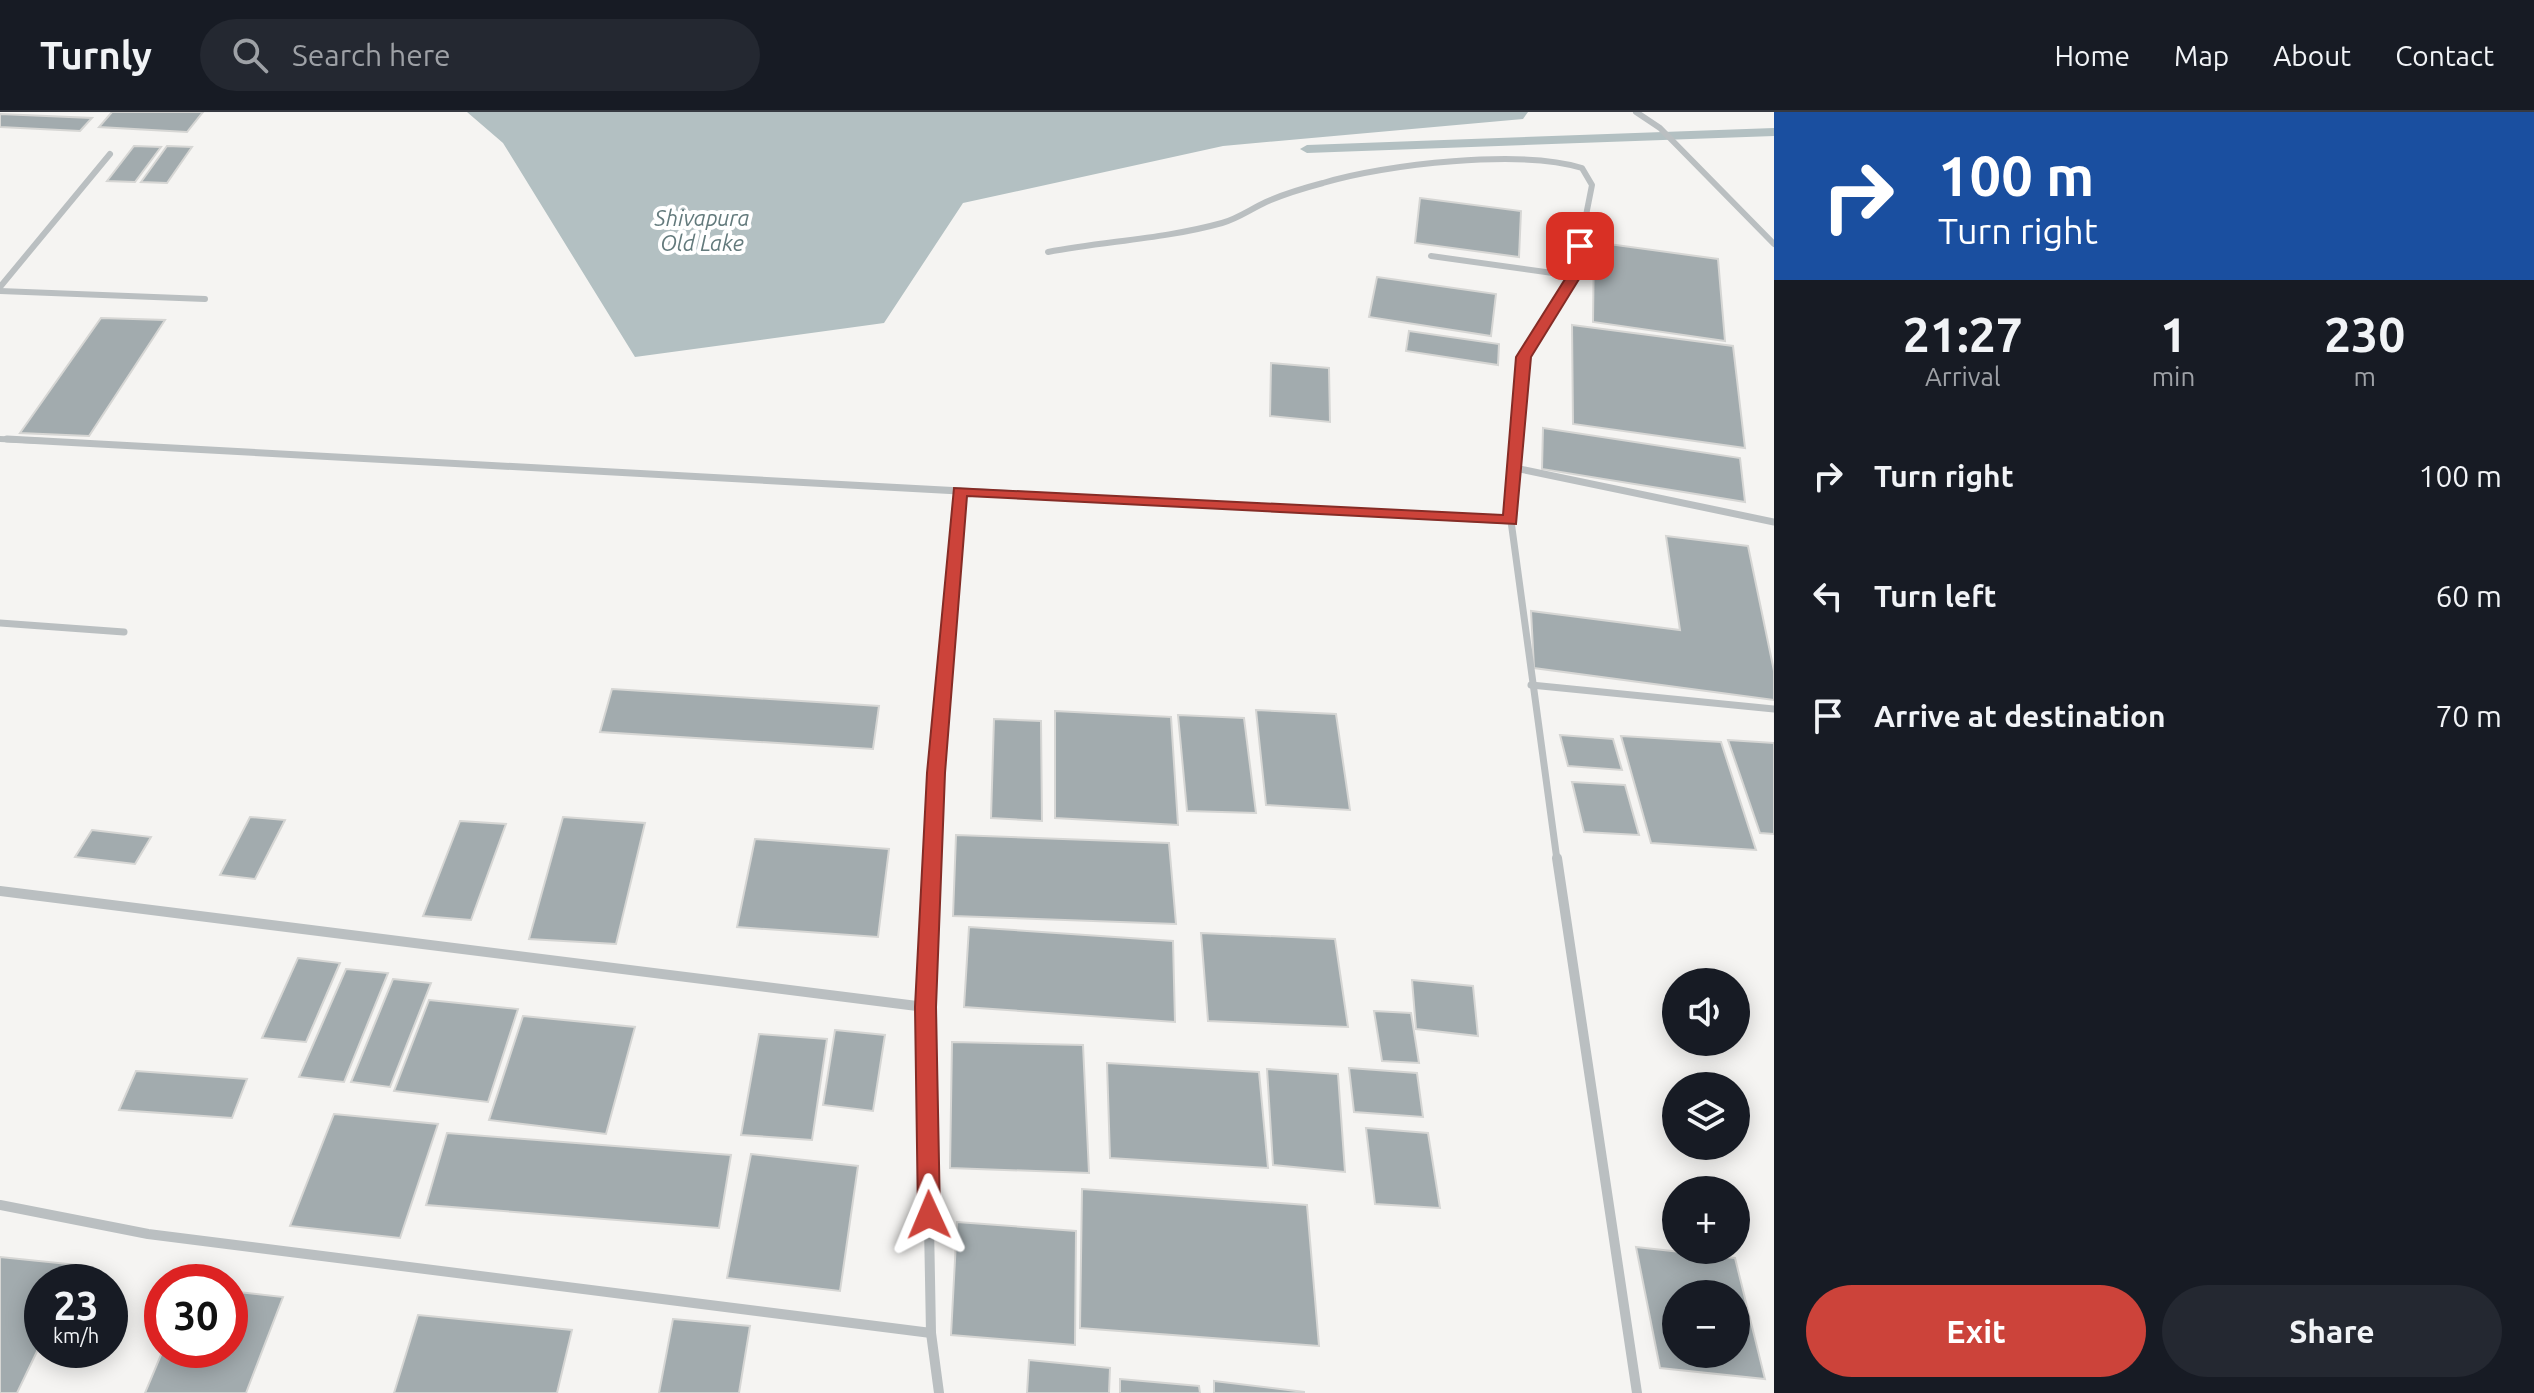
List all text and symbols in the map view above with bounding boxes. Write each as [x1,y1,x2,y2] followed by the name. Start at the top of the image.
[200,19,760,91] search box
[228,33,272,77] icon: search
[40,34,152,76] text: Turnly
[292,38,451,72] text: Search here
[2055,40,2130,71] text: Home
[2174,40,2229,71] text: Map
[2273,40,2351,71] text: About
[2395,40,2494,71] text: Contact
[1806,144,1910,248] icon: right
[1938,144,2094,207] text: 100 m
[654,205,750,255] water label: Shivapura Old Lake
[1938,210,2098,251] text: Turn right
[1546,212,1614,280] pin
[1558,224,1602,268] icon: arrive
[1903,307,2023,361] text: 21:27
[2160,307,2187,361] text: 1
[2324,307,2405,361] text: 230
[1925,362,2001,391] text: Arrival
[2152,362,2195,391] text: min
[2353,362,2376,391] text: m
[1806,454,1850,498] icon: right
[1874,459,2014,493] text: Turn right
[2418,459,2502,493] text: 100 m
[1806,574,1850,618] icon: left
[1874,579,1996,613] text: Turn left
[2435,579,2502,613] text: 60 m
[1806,694,1850,738] icon: arrive
[1874,699,2166,733] text: Arrive at destination
[2435,699,2502,733] text: 70 m
[1662,968,1750,1368] map controls
[1662,968,1750,1056] button: sound
[1662,1072,1750,1160] button: layers
[887,1173,971,1257] position arrow
[1662,1176,1750,1264] button: +
[144,1264,248,1368] speed limit sign: 30
[1662,1280,1750,1368] button: −
[53,1283,99,1328] text: 23
[1806,1285,2146,1377] button: Exit
[2162,1285,2502,1377] button: Share
[53,1324,99,1347] text: km/h

